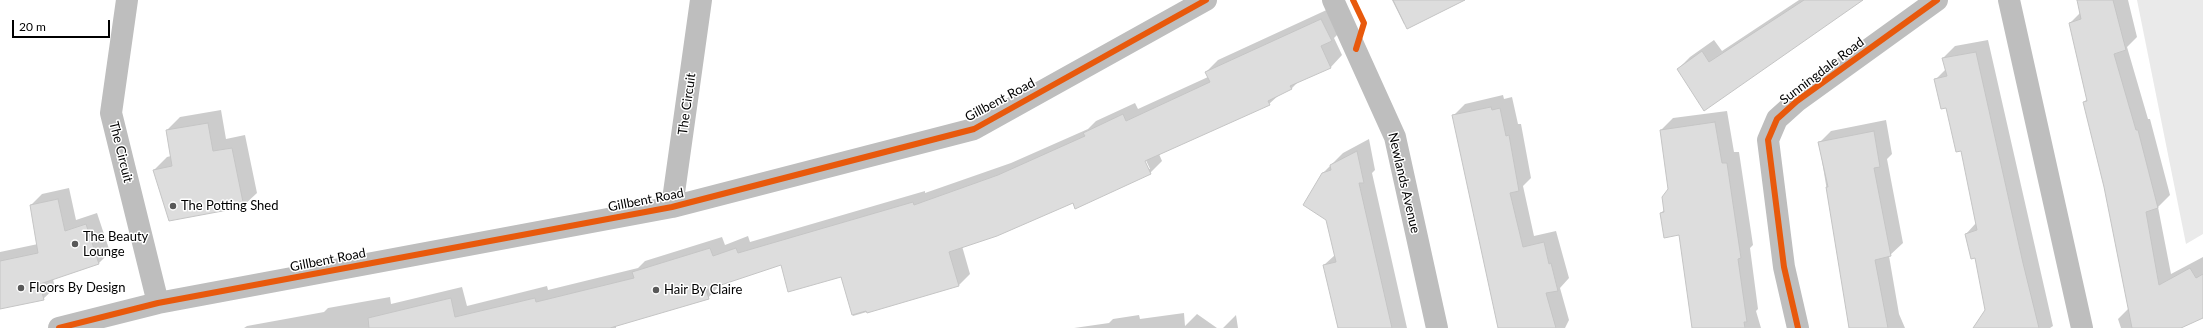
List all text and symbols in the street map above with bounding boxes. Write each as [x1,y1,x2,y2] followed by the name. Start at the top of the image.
[14,12,112,38] scale bar
[19,19,46,34] text: 20 m
[1777,34,1867,108] street label: Sunningdale Road
[675,72,699,136] street label: The Circuit
[962,75,1038,125] street label: Gillbent Road
[106,120,136,184] street label: The Circuit
[1385,131,1423,235] street label: Newlands Avenue
[607,185,685,215] street label: Gillbent Road
[181,198,279,214] place label: The Potting Shed
[168,201,178,211] marker: The Potting Shed
[83,229,148,260] place label: The Beauty Lounge
[70,239,80,249] marker: The Beauty Lounge
[289,245,367,275] street label: Gillbent Road
[29,280,125,296] place label: Floors By Design
[664,282,742,298] place label: Hair By Claire
[16,283,26,293] marker: Floors By Design
[651,285,661,295] marker: Hair By Claire

